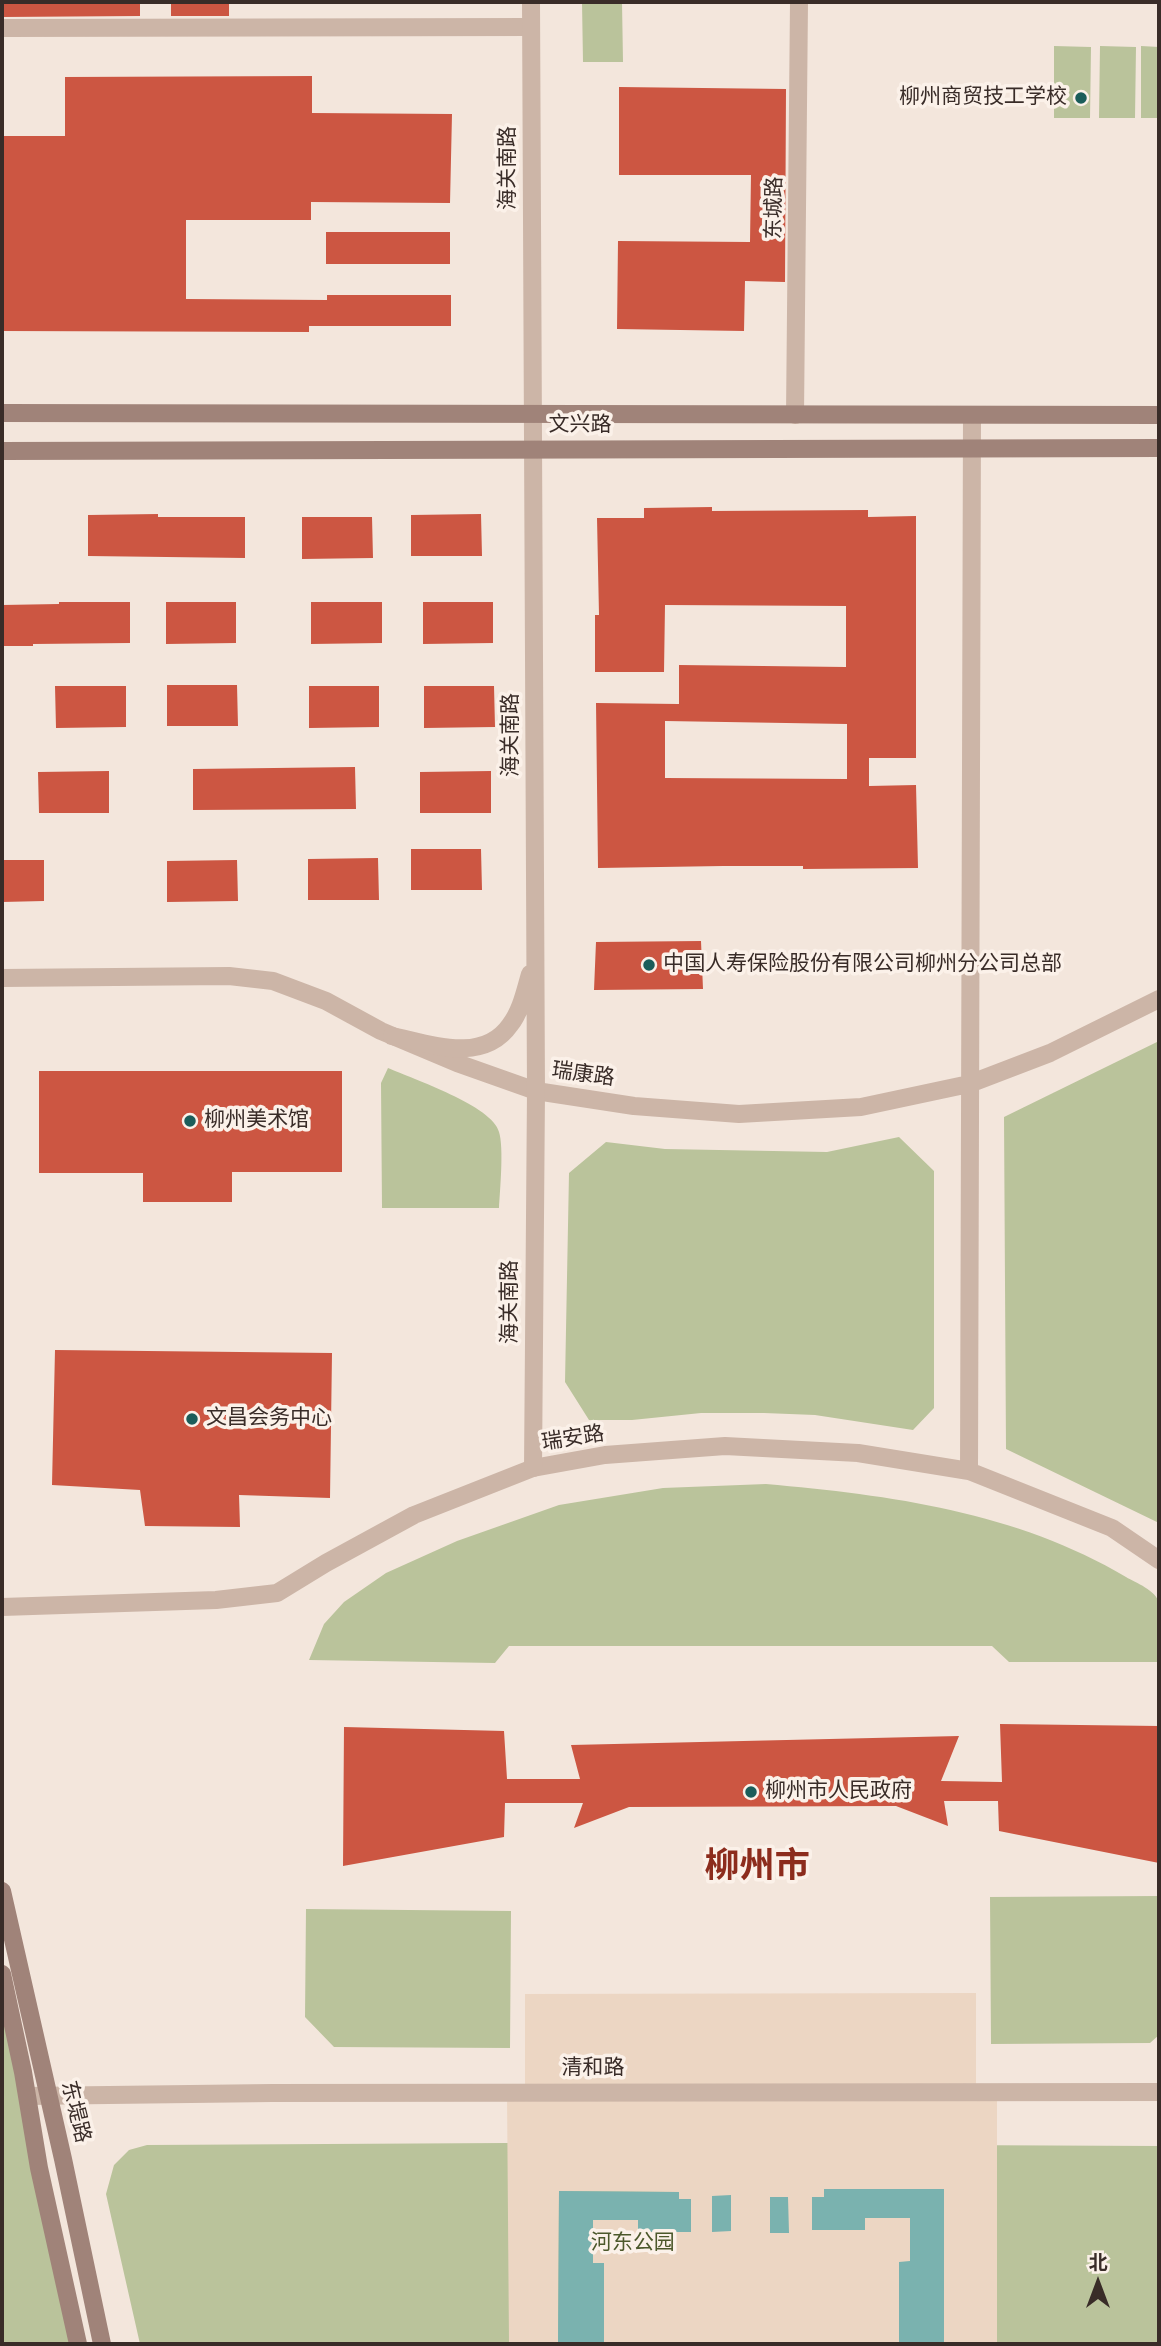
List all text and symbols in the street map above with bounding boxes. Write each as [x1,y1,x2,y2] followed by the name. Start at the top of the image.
[899,85,1067,111] place label: 柳州商贸技工学校
[1073,90,1089,106] marker: 柳州商贸技工学校
[496,126,522,210] street label: 海关南路
[762,176,788,240] street label: 东城路
[549,413,611,439] street label: 文兴路
[499,693,525,777] street label: 海关南路
[663,952,1062,978] place label: 中国人寿保险股份有限公司柳州分公司总部
[641,957,657,973] marker: 中国人寿保险股份有限公司柳州分公司总部
[550,1058,616,1092] street label: 瑞康路
[204,1108,309,1134] place label: 柳州美术馆
[182,1113,198,1129] marker: 柳州美术馆
[498,1260,524,1344] street label: 海关南路
[206,1406,332,1432] place label: 文昌会务中心
[184,1411,200,1427] marker: 文昌会务中心
[540,1422,606,1456] street label: 瑞安路
[765,1779,912,1805] place label: 柳州市人民政府
[743,1784,759,1800] marker: 柳州市人民政府
[705,1847,809,1889] district label: 柳州市
[562,2056,624,2082] street label: 清和路
[55,2078,95,2146] street label: 东堤路
[591,2231,675,2257] park label: 河东公园
[1063,2248,1133,2318] north arrow
[1088,2251,1108,2273] text: 北

